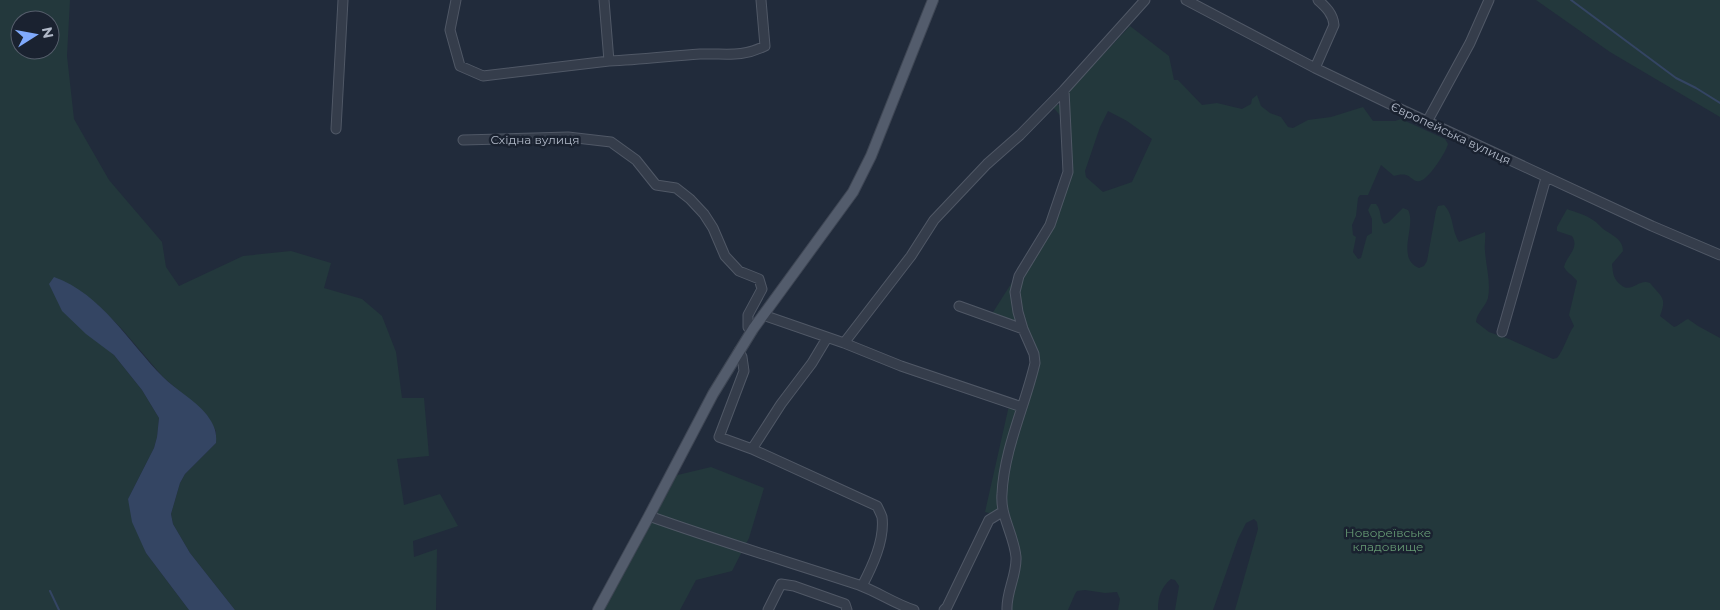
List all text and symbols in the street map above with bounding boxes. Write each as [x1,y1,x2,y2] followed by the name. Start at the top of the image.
[10,10,60,60] north arrow
[38,25,58,40] text: N
[1388,99,1514,167] street label: Європейська вулиця
[490,132,580,147] street label: Східна вулиця
[1345,525,1431,554] park label: Новореївське кладовище

